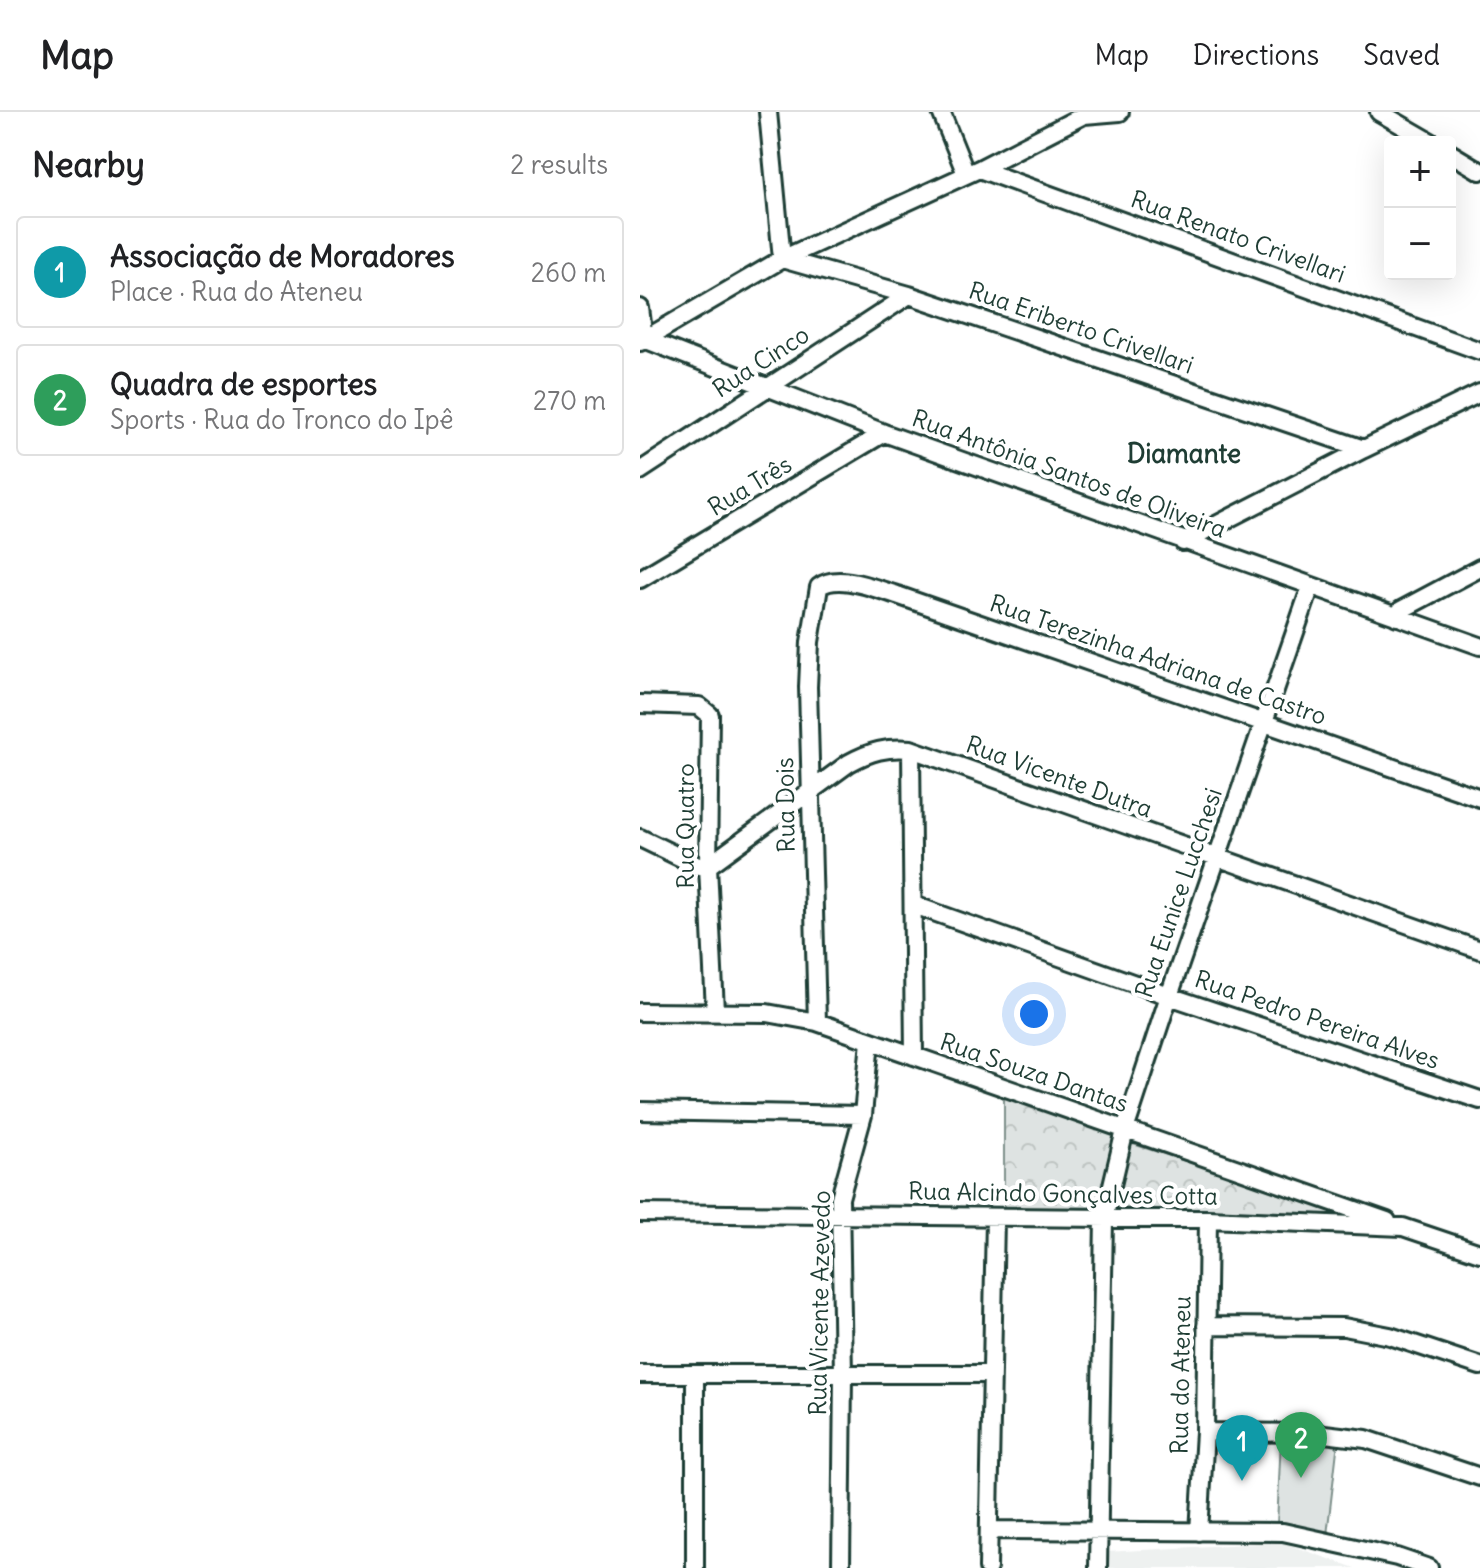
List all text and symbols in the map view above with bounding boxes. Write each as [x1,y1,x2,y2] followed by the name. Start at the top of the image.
[40,32,114,79] text: Map
[1094,37,1149,73] text: Map
[1193,37,1319,73] text: Directions
[1363,37,1440,73] text: Saved
[1384,136,1456,280] map controls
[1384,136,1456,208] button: +
[32,143,145,186] text: Nearby
[510,148,608,181] text: 2 results
[1127,183,1350,289] street label: Rua Renato Crivellari
[1384,208,1456,280] button: −
[110,237,455,275] text: Associação de Moradores
[55,256,65,289] text: 1
[531,256,606,289] text: 260 m
[965,274,1198,380] street label: Rua Eriberto Crivellari
[110,275,363,308] text: Place · Rua do Ateneu
[707,319,814,403] street label: Rua Cinco
[110,365,377,403] text: Quadra de esportes
[53,384,67,417] text: 2
[533,384,606,417] text: 270 m
[908,402,1230,544] street label: Rua Antônia Santos de Oliveira
[110,403,454,436] text: Sports · Rua do Tronco do Ipê
[1127,437,1241,470] district label: Diamante
[702,449,797,522] street label: Rua Três
[986,587,1331,731] street label: Rua Terezinha Adriana de Castro
[962,728,1157,824] street label: Rua Vicente Dutra
[769,757,801,853] street label: Rua Dois
[670,763,700,889] street label: Rua Quatro
[1128,784,1228,1001] street label: Rua Eunice Lucchesi
[1191,963,1444,1075] street label: Rua Pedro Pereira Alves
[1014,994,1054,1034] your location
[936,1026,1132,1118] street label: Rua Souza Dantas
[908,1175,1218,1211] street label: Rua Alcindo Gonçalves Cotta
[802,1190,836,1416] street label: Rua Vicente Azevedo
[1164,1295,1196,1455] street label: Rua do Ateneu
[1275,1412,1327,1478] pin: 2
[1216,1415,1268,1481] pin: 1

